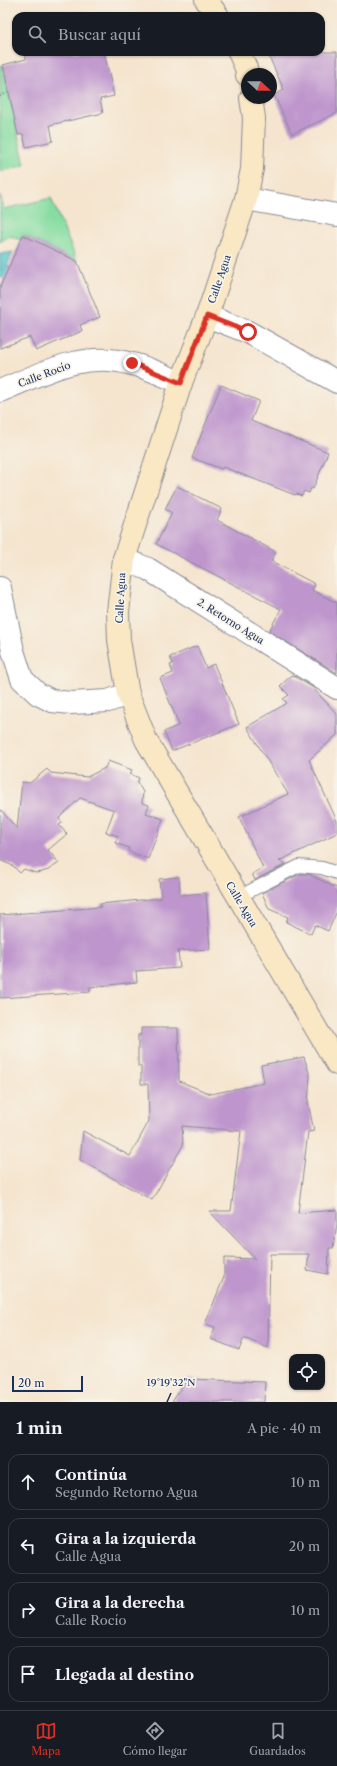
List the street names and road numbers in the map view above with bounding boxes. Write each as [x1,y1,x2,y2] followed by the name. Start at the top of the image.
[205,252,234,305] street label: Calle Agua
[16,359,72,390] street label: Calle Rocío
[113,572,128,624] street label: Calle Agua
[195,596,267,648] street label: 2. Retorno Agua
[223,879,261,930] street label: Calle Agua

